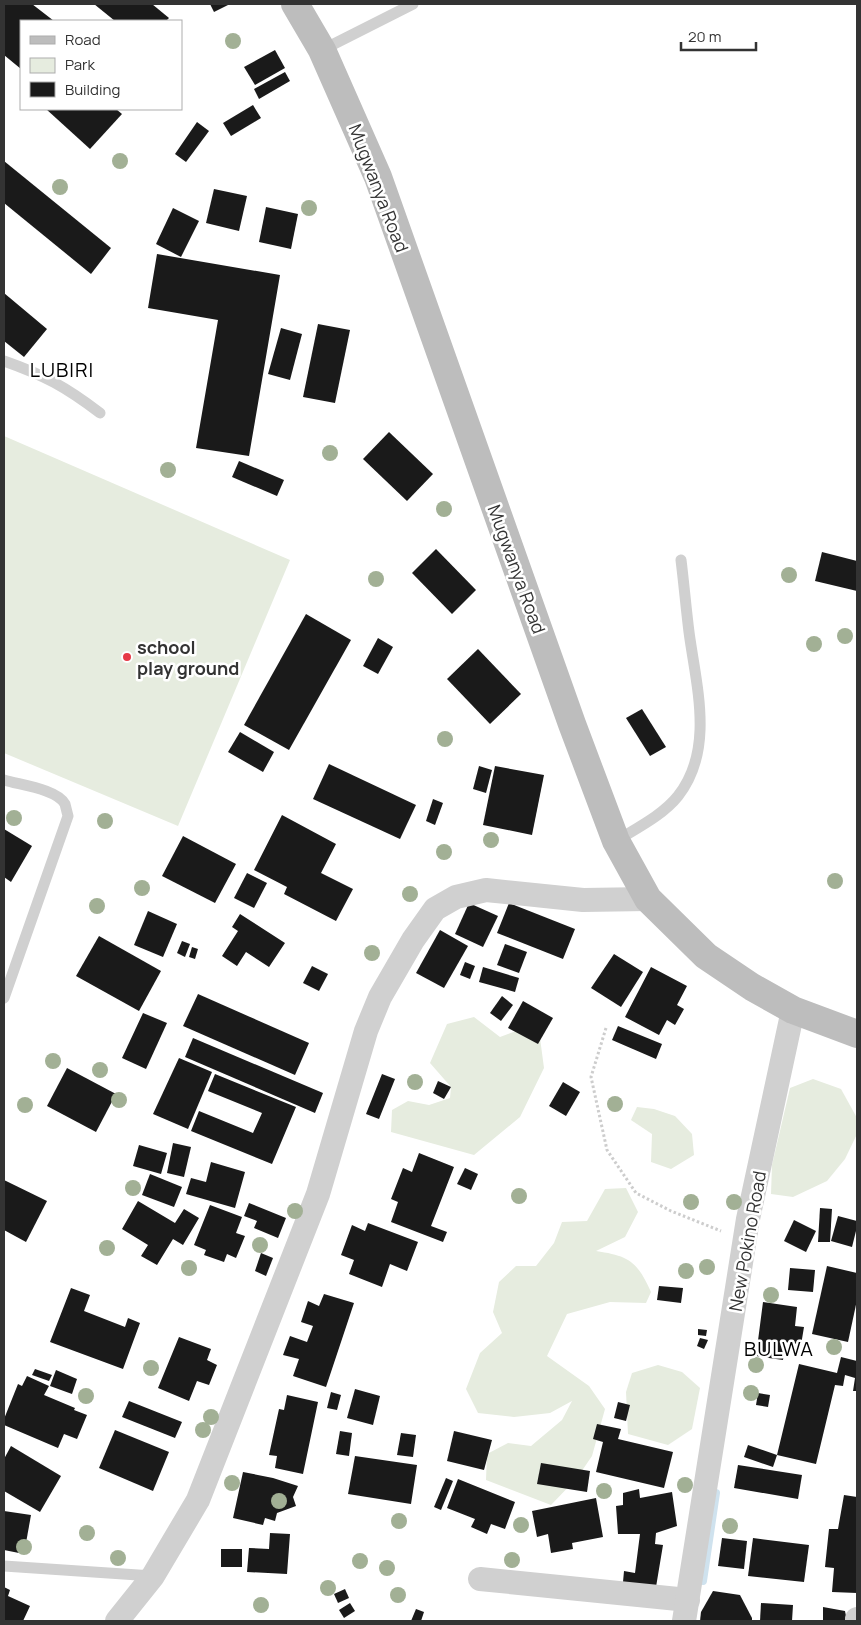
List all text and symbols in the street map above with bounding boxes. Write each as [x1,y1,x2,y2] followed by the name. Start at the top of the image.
[20,20,182,110] legend
[681,20,756,52] scale bar
[688,26,721,47] text: 20 m
[65,29,101,50] text: Road
[65,54,95,75] text: Park
[65,79,120,100] text: Building
[344,120,414,256] street label: Mugwanya Road
[30,356,94,383] district label: LUBIRI
[483,501,551,637] street label: Mugwanya Road
[137,635,239,680] place label: school play ground
[121,651,133,663] marker: school play ground
[723,1169,771,1313] street label: New Pokino Road
[744,1335,814,1362] district label: BULWA

